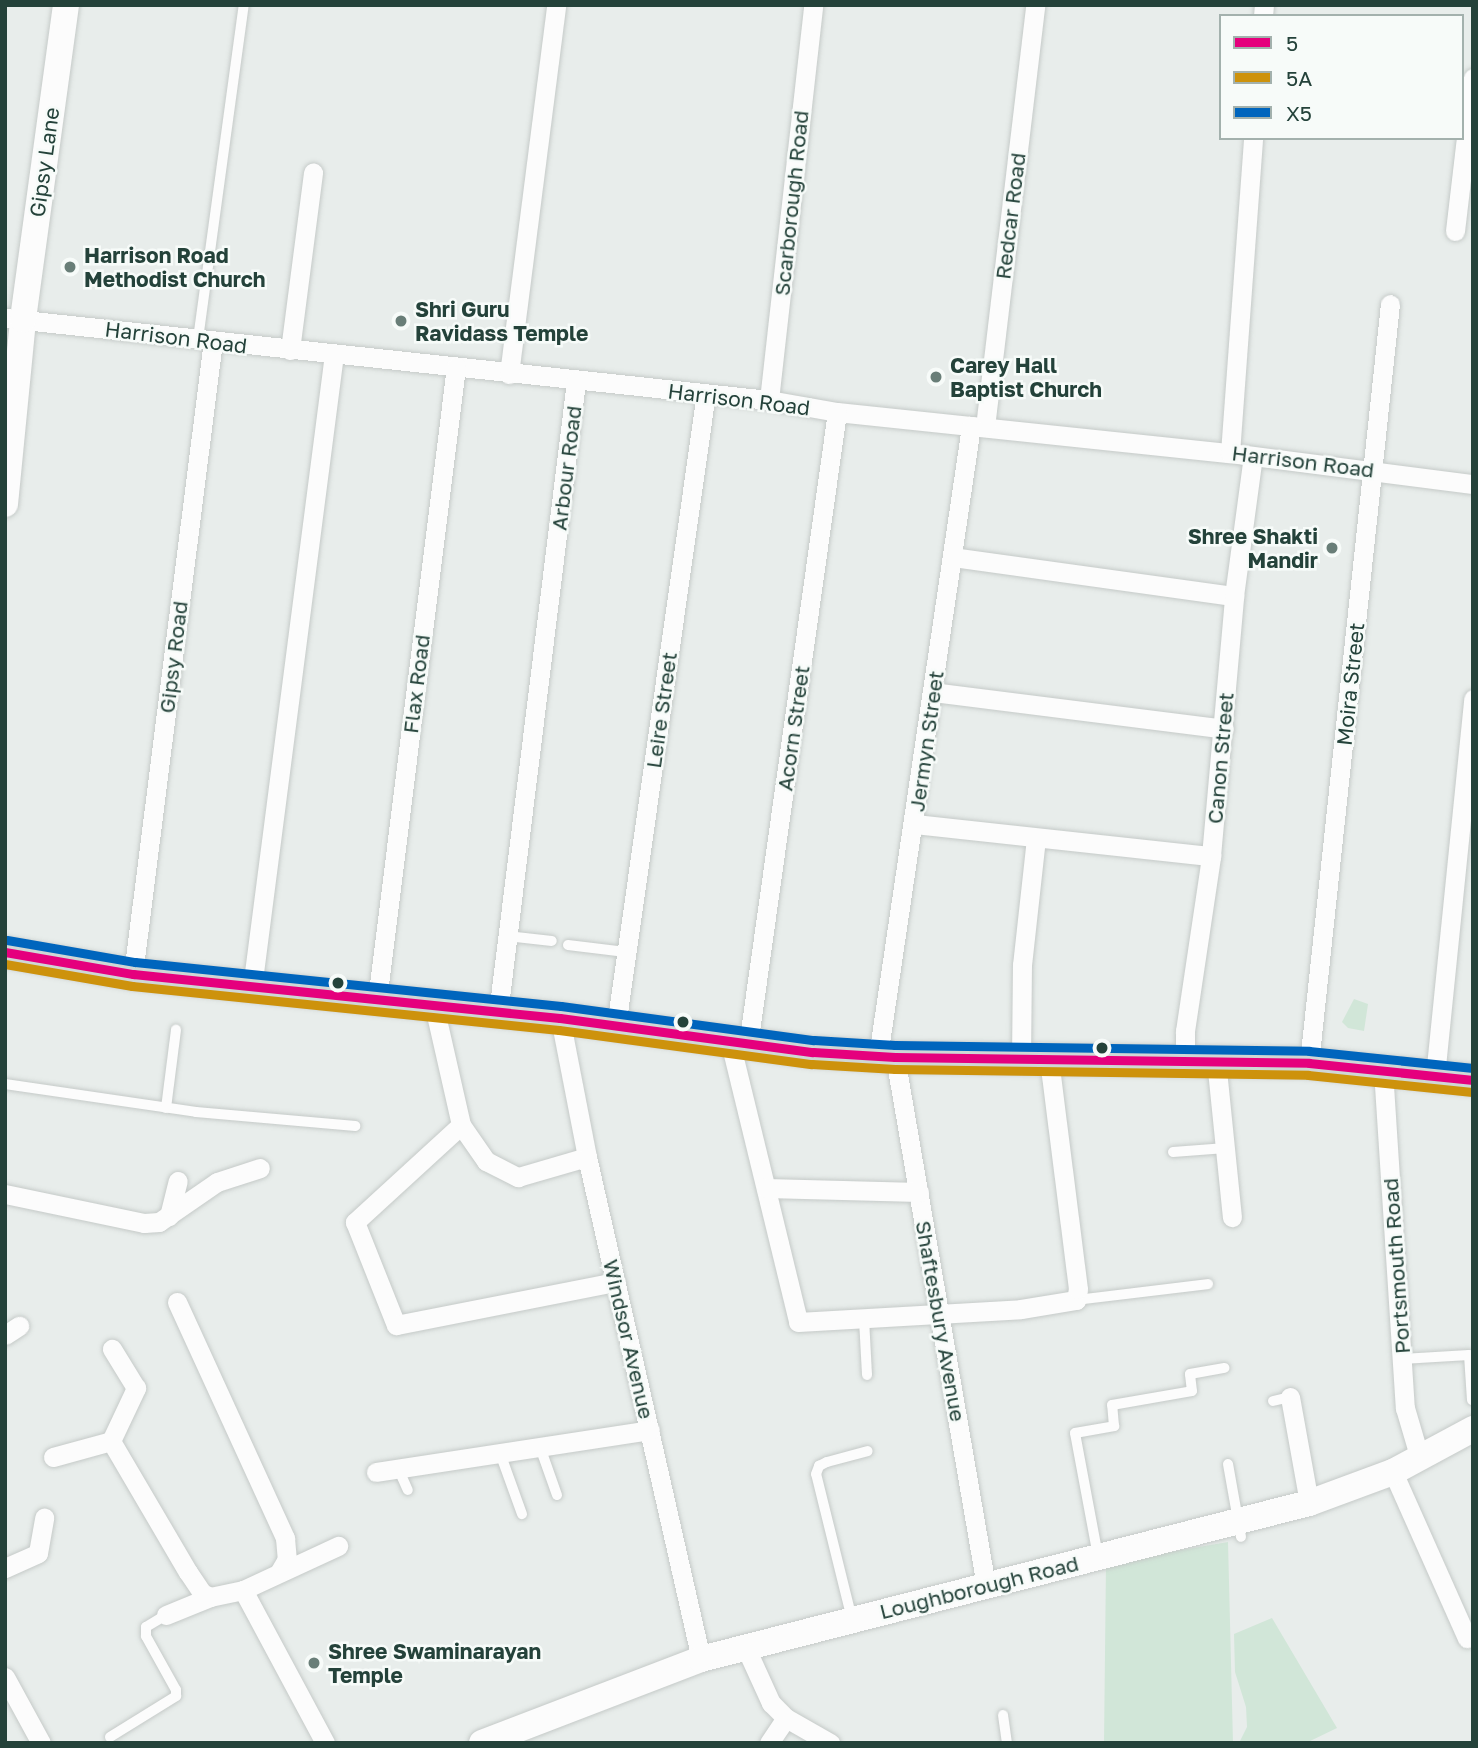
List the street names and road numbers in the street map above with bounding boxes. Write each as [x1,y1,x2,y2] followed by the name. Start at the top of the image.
[24,105,64,219] street label: Gipsy Lane
[769,109,813,297] street label: Scarborough Road
[990,151,1030,281] street label: Redcar Road
[103,316,249,358] street label: Harrison Road
[666,378,812,420] street label: Harrison Road
[546,404,586,532] street label: Arbour Road
[1230,440,1376,482] street label: Harrison Road
[154,599,192,715] street label: Gipsy Road
[1331,621,1369,747] street label: Moira Street
[397,633,435,735] street label: Flax Road
[640,650,682,770] street label: Leire Street
[772,664,814,792] street label: Acorn Street
[904,669,948,813] street label: Jermyn Street
[1202,691,1238,825] street label: Canon Street
[1377,1177,1415,1355] street label: Portsmouth Road
[911,1219,971,1423] street label: Shaftesbury Avenue
[598,1257,660,1421] street label: Windsor Avenue
[877,1550,1081,1624] street label: Loughborough Road

